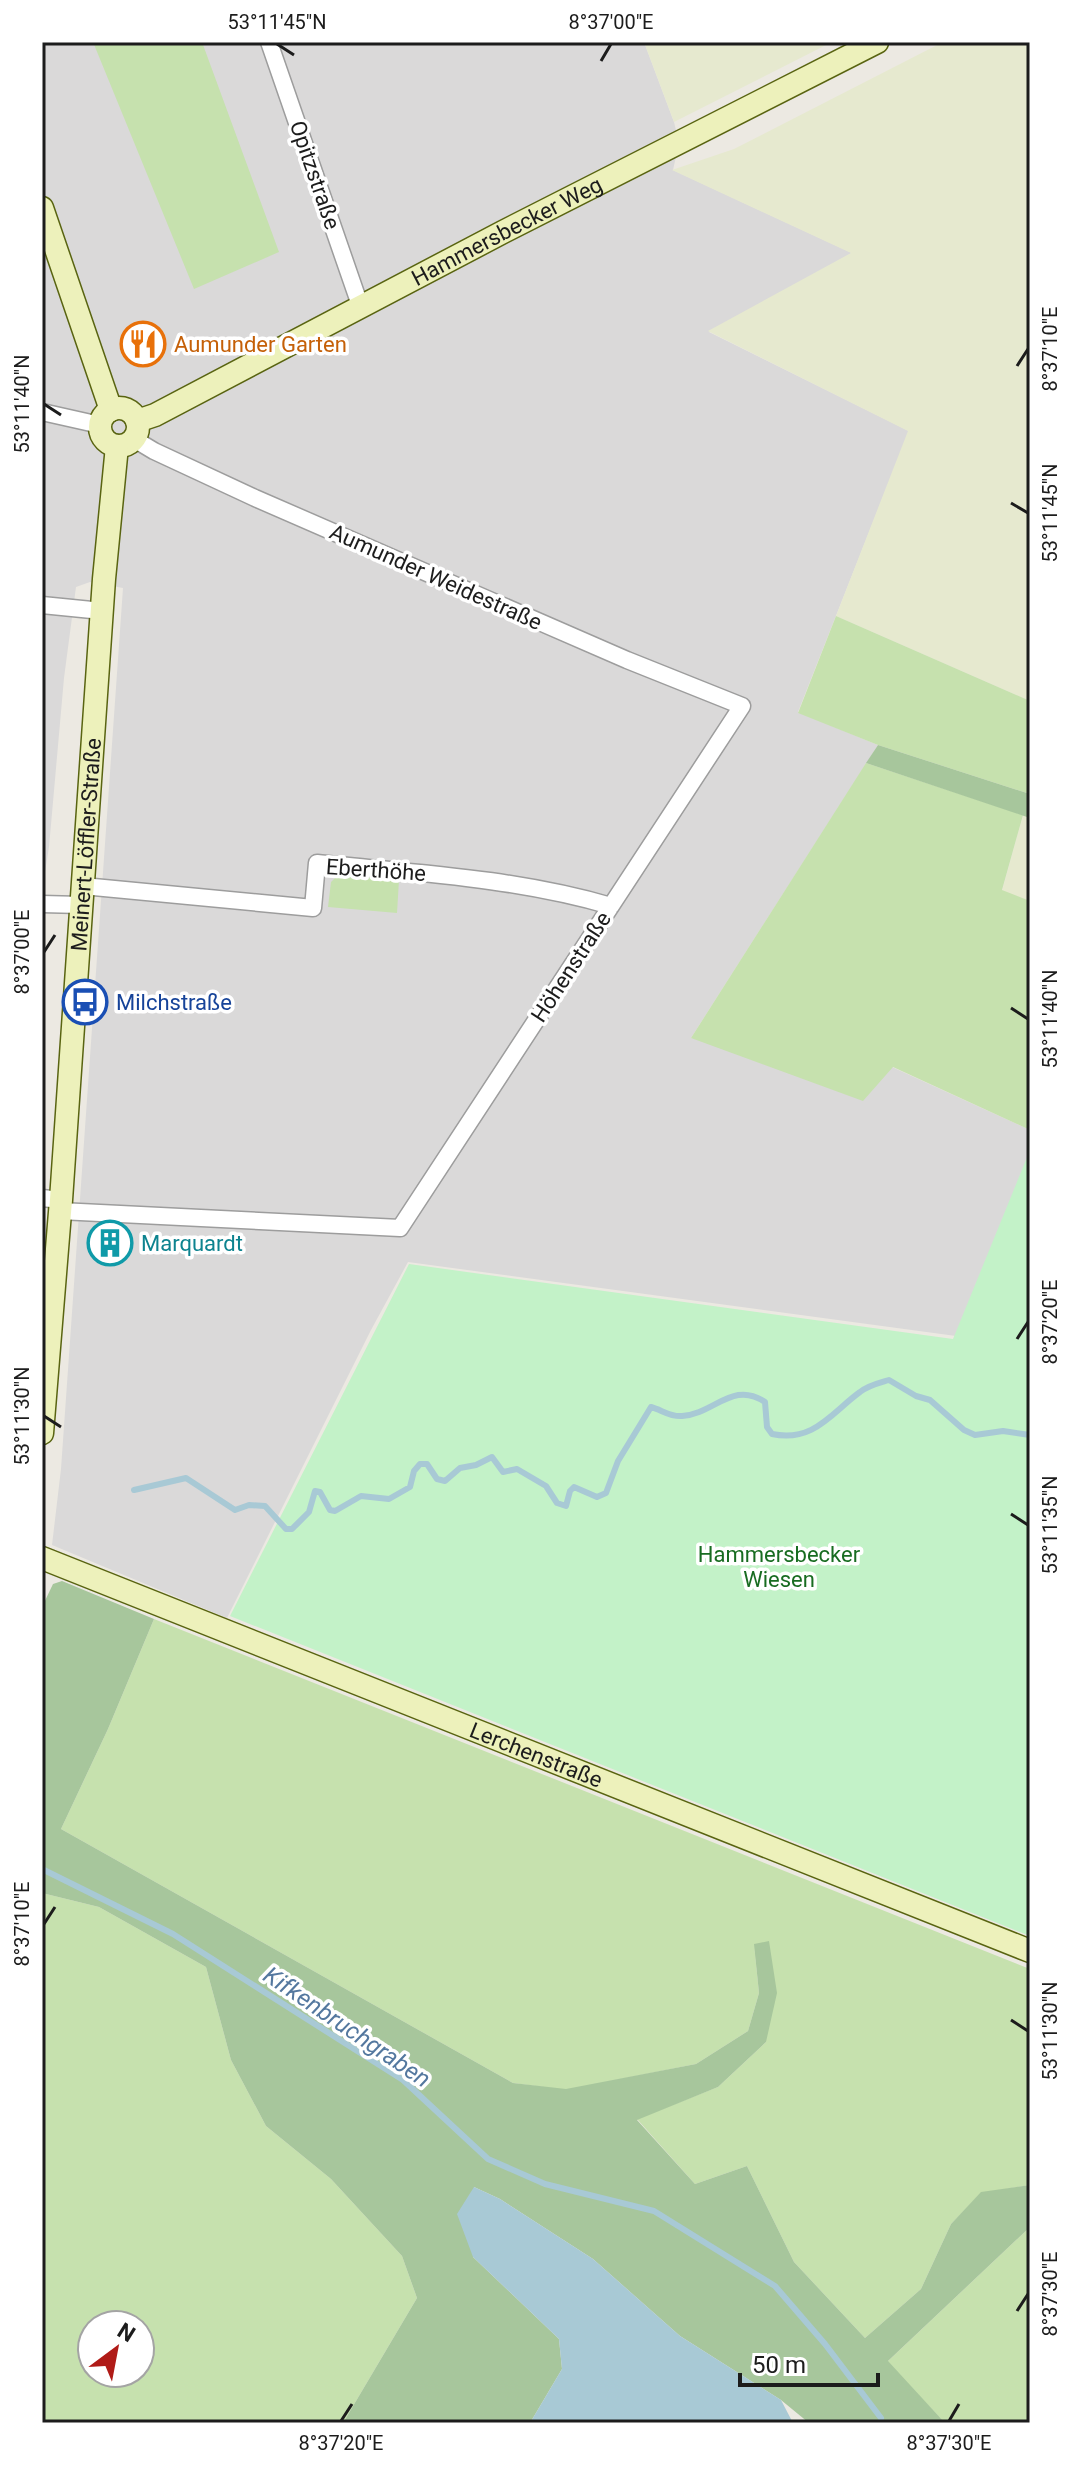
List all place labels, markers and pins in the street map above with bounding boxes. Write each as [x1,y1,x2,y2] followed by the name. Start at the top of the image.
[119,320,167,368] restaurant icon: Aumunder Garten
[174,332,347,357] place label: Aumunder Garten
[61,978,109,1026] bus stop icon: Milchstraße
[116,990,232,1015] place label: Milchstraße
[86,1219,134,1267] building icon: Marquardt
[141,1231,243,1256] place label: Marquardt

